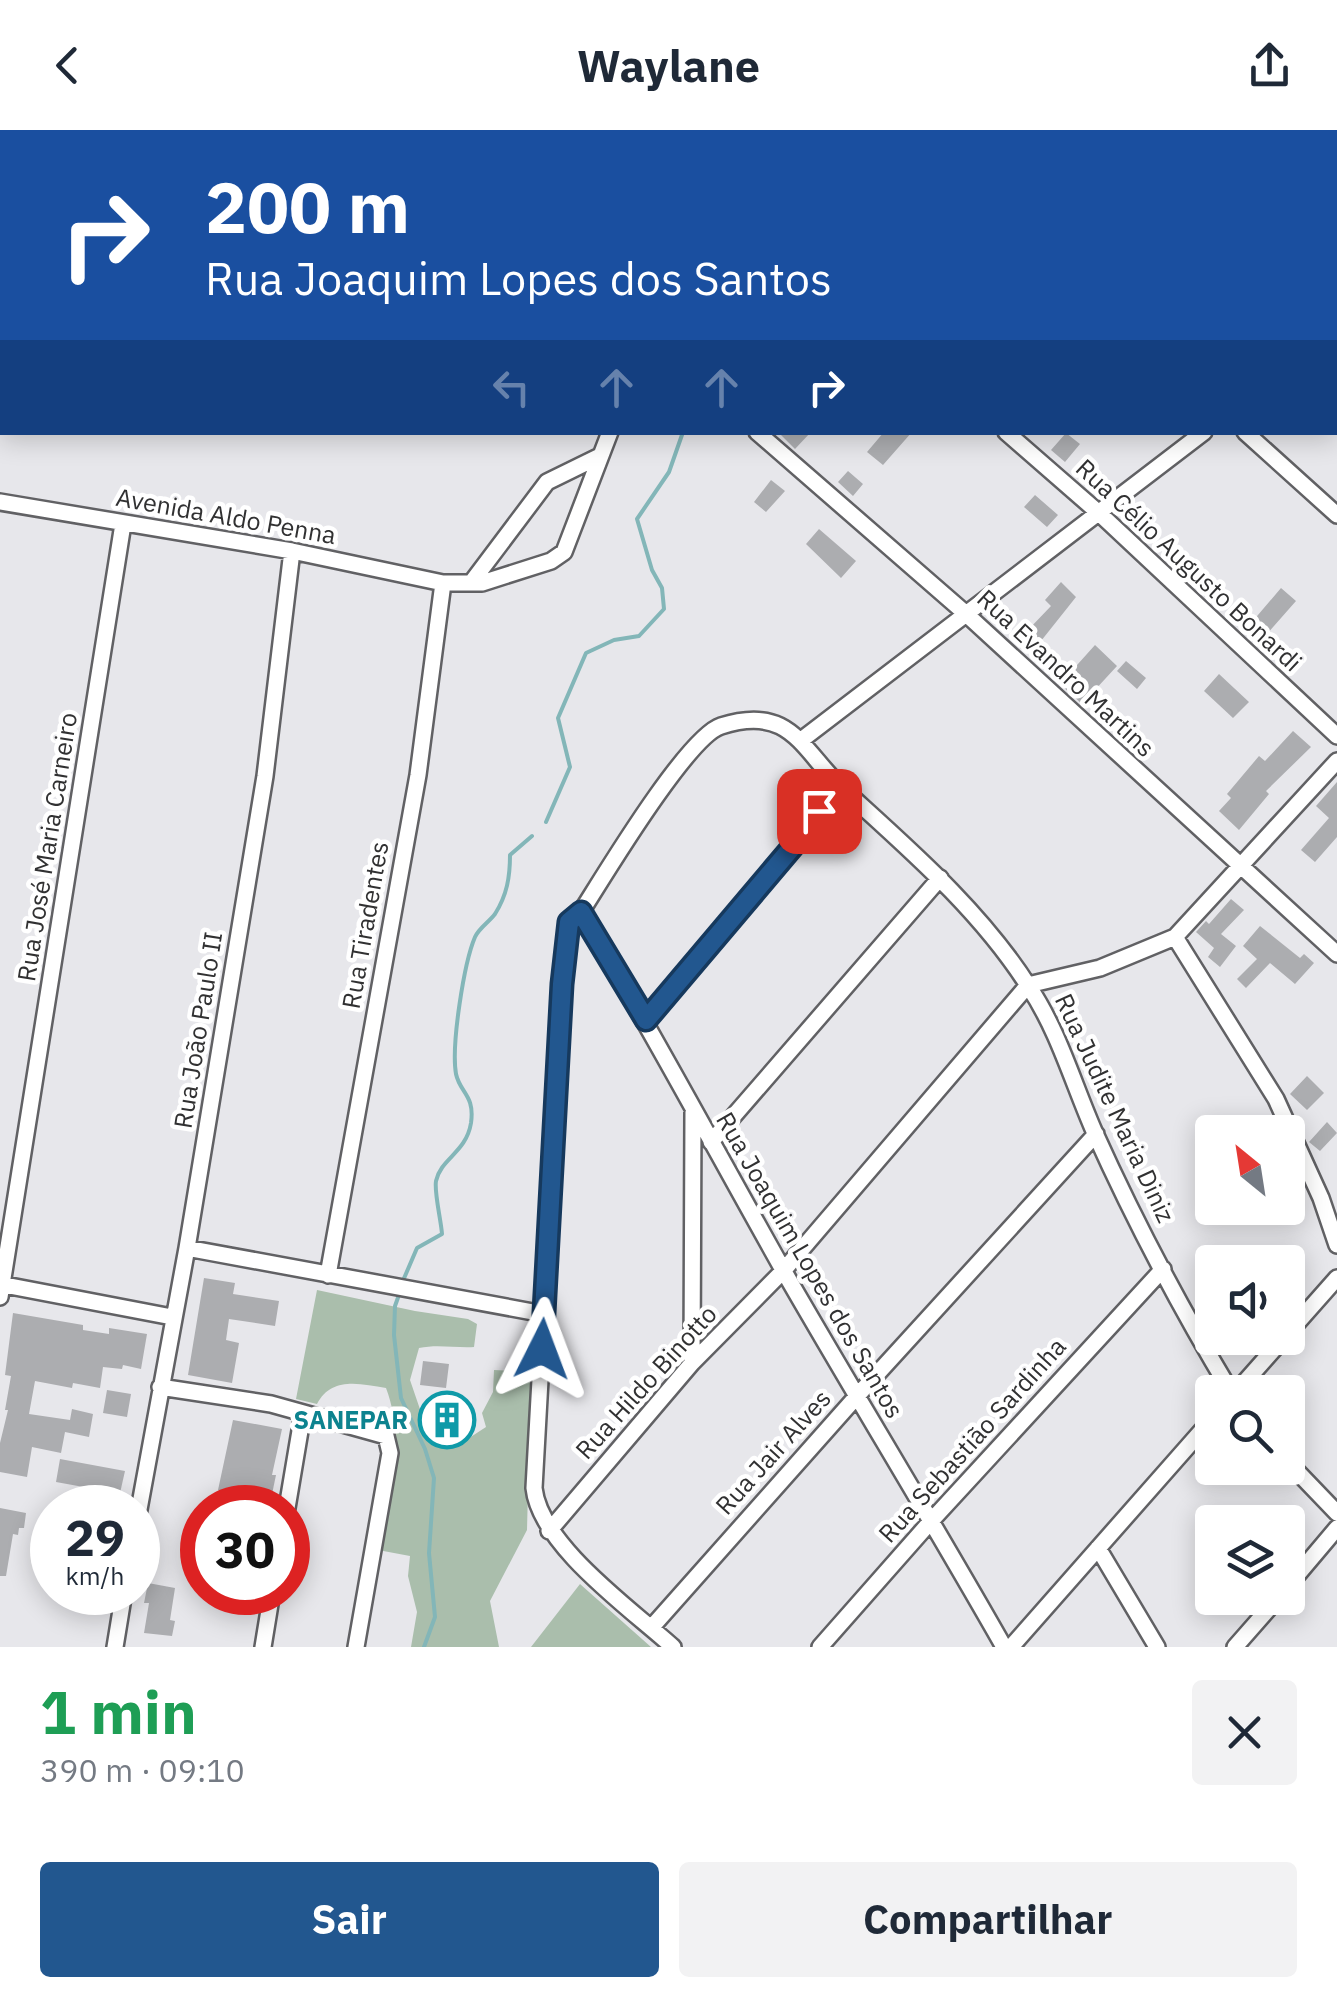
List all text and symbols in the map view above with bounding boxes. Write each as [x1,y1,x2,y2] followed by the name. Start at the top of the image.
[577,36,760,94] text: Waylane
[40,38,95,93] icon: back
[1242,38,1297,93] icon: share
[205,161,410,252] text: 200 m
[40,170,170,300] icon: right
[205,249,832,307] text: Rua Joaquim Lopes dos Santos
[484,360,539,415] icon: left
[589,360,644,415] icon: ahead
[694,360,749,415] icon: ahead
[799,360,854,415] icon: right
[1069,451,1309,678] street label: Rua Célio Augusto Bonardi
[113,480,339,551] street label: Avenida Aldo Penna
[970,582,1162,764] street label: Rua Evandro Martins
[9,710,84,984] street label: Rua José Maria Carneiro
[777,769,862,854] pin
[792,784,847,839] icon: arrive
[334,839,395,1011] street label: Rua Tiradentes
[166,929,229,1131] street label: Rua João Paulo II
[1048,988,1183,1228] street label: Rua Judite Maria Diniz
[709,1106,912,1424] street label: Rua Joaquim Lopes dos Santos
[1195,1115,1305,1225] north arrow
[1195,1115,1305,1615] map controls
[1195,1245,1305,1355] button: sound
[490,1297,594,1401] position arrow
[568,1298,724,1466] street label: Rua Hildo Binotto
[871,1330,1073,1549] street label: Rua Sebastião Sardinha
[1195,1375,1305,1485] button: search
[708,1382,838,1521] street label: Rua Jair Alves
[417,1390,477,1450] building icon: SANEPAR
[293,1403,408,1436] place label: SANEPAR
[180,1485,310,1615] speed limit sign: 30
[65,1505,125,1570] text: 29
[1195,1505,1305,1615] button: layers
[66,1559,124,1592] text: km/h
[40,1672,197,1751] text: 1 min
[1192,1680,1297,1785] button: close
[40,1749,245,1791] text: 390 m · 09:10
[40,1862,659,1977] button: Sair
[679,1862,1297,1977] button: Compartilhar

